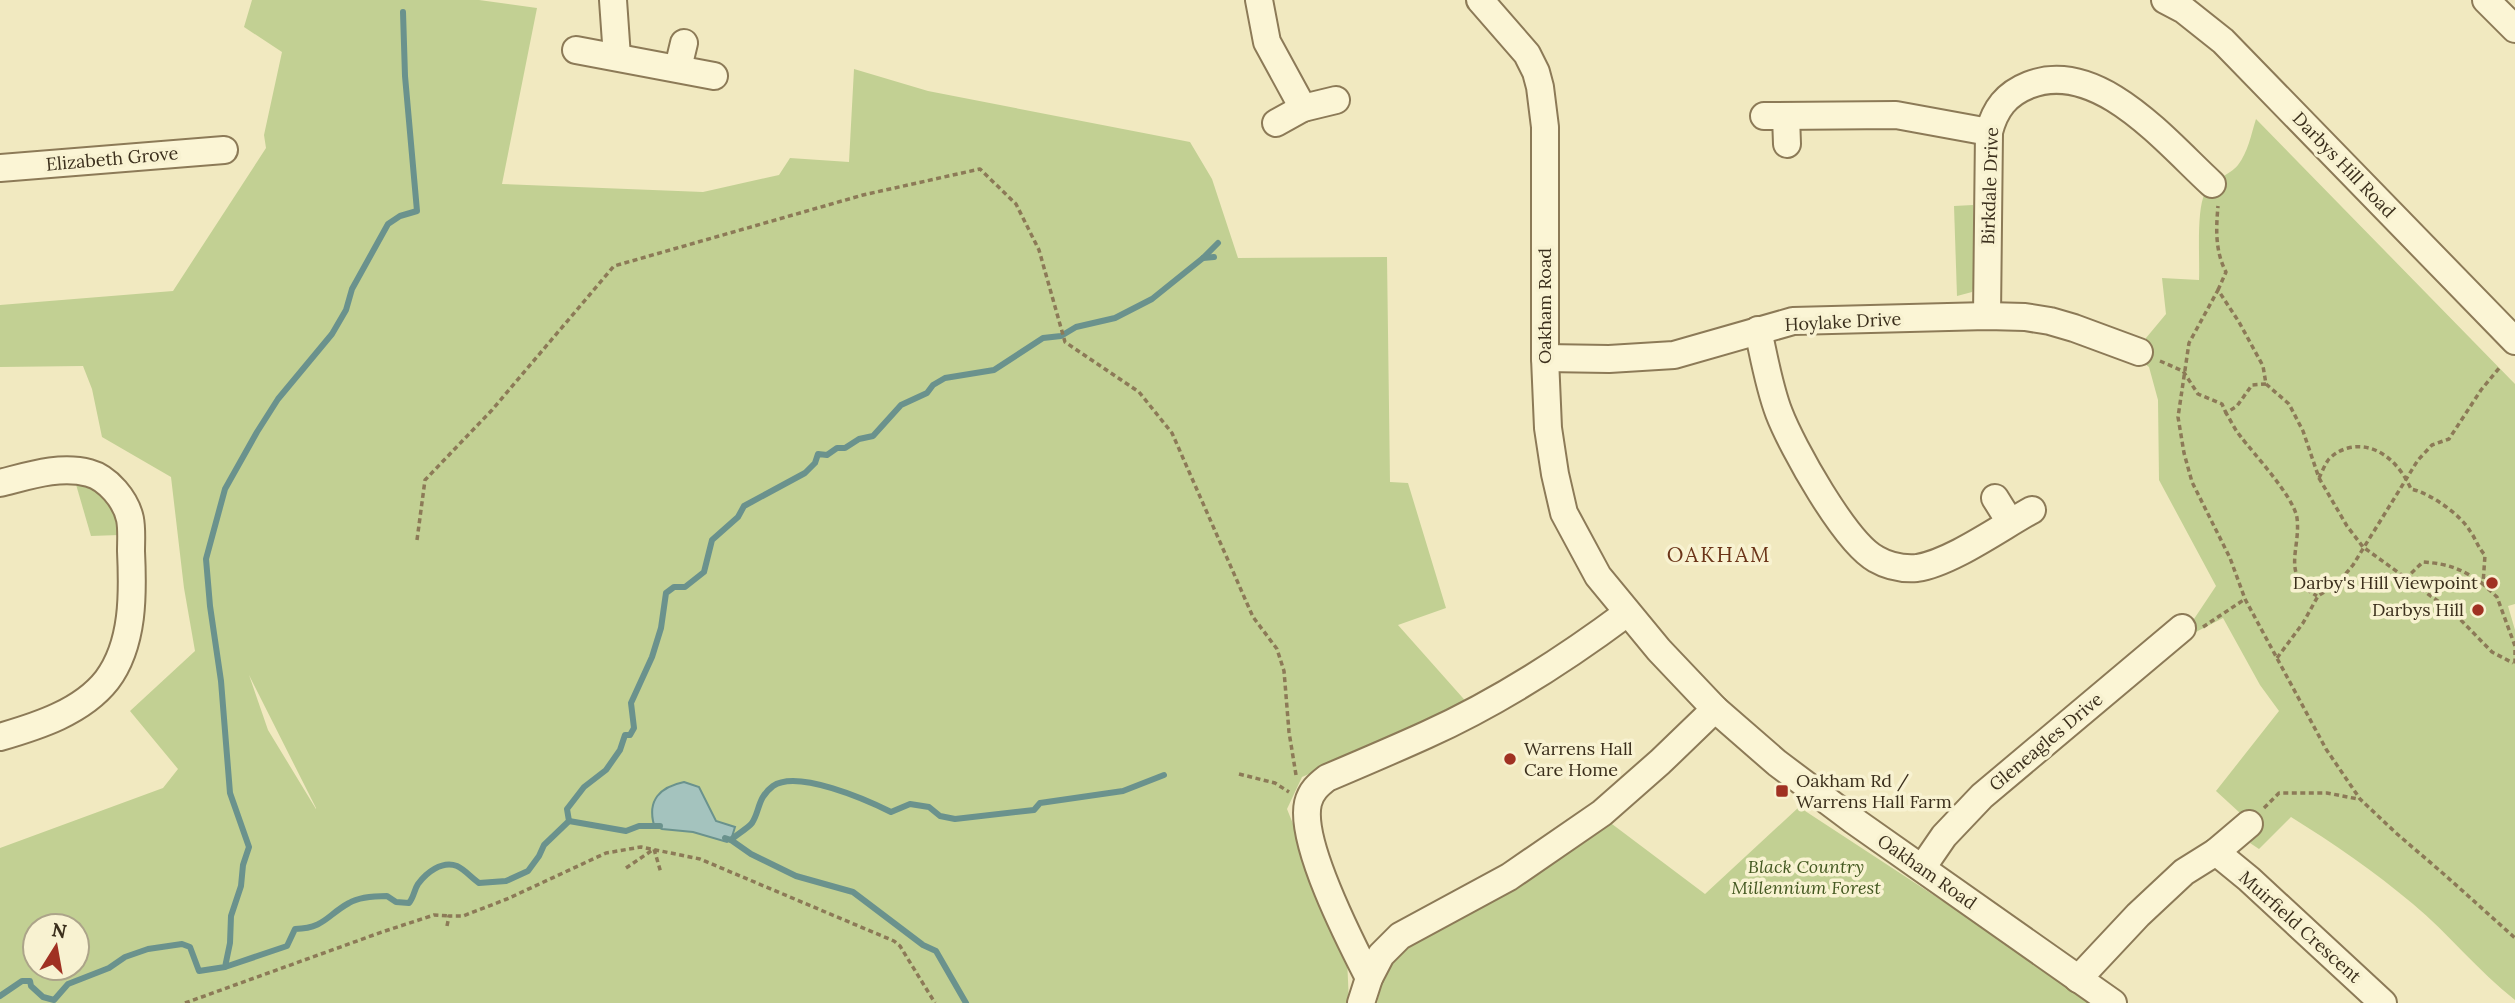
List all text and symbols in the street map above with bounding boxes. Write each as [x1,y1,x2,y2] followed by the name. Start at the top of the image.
[2288,107,2401,223] street label: Darbys Hill Road
[1976,126,2003,245] street label: Birkdale Drive
[45,141,179,176] street label: Elizabeth Grove
[1533,248,1556,364] street label: Oakham Road
[1784,307,1902,336] street label: Hoylake Drive
[1667,541,1771,568] district label: OAKHAM
[2293,571,2478,594] place label: Darby's Hill Viewpoint
[2484,575,2500,591] marker: Darby's Hill Viewpoint
[2372,598,2464,621] place label: Darbys Hill
[2470,602,2486,618] marker: Darbys Hill
[1984,687,2107,796] street label: Gleneagles Drive
[1524,737,1633,781] place label: Warrens Hall Care Home
[1502,751,1518,767] marker: Warrens Hall Care Home
[1796,769,1952,813] place label: Oakham Rd / Warrens Hall Farm
[1774,783,1790,799] marker: Oakham Rd / Warrens Hall Farm
[1873,829,1982,914] street label: Oakham Road
[1731,855,1881,899] park label: Black Country Millennium Forest
[2234,866,2366,988] street label: Muirfield Crescent
[21,912,91,982] north arrow
[50,917,69,944] text: N

